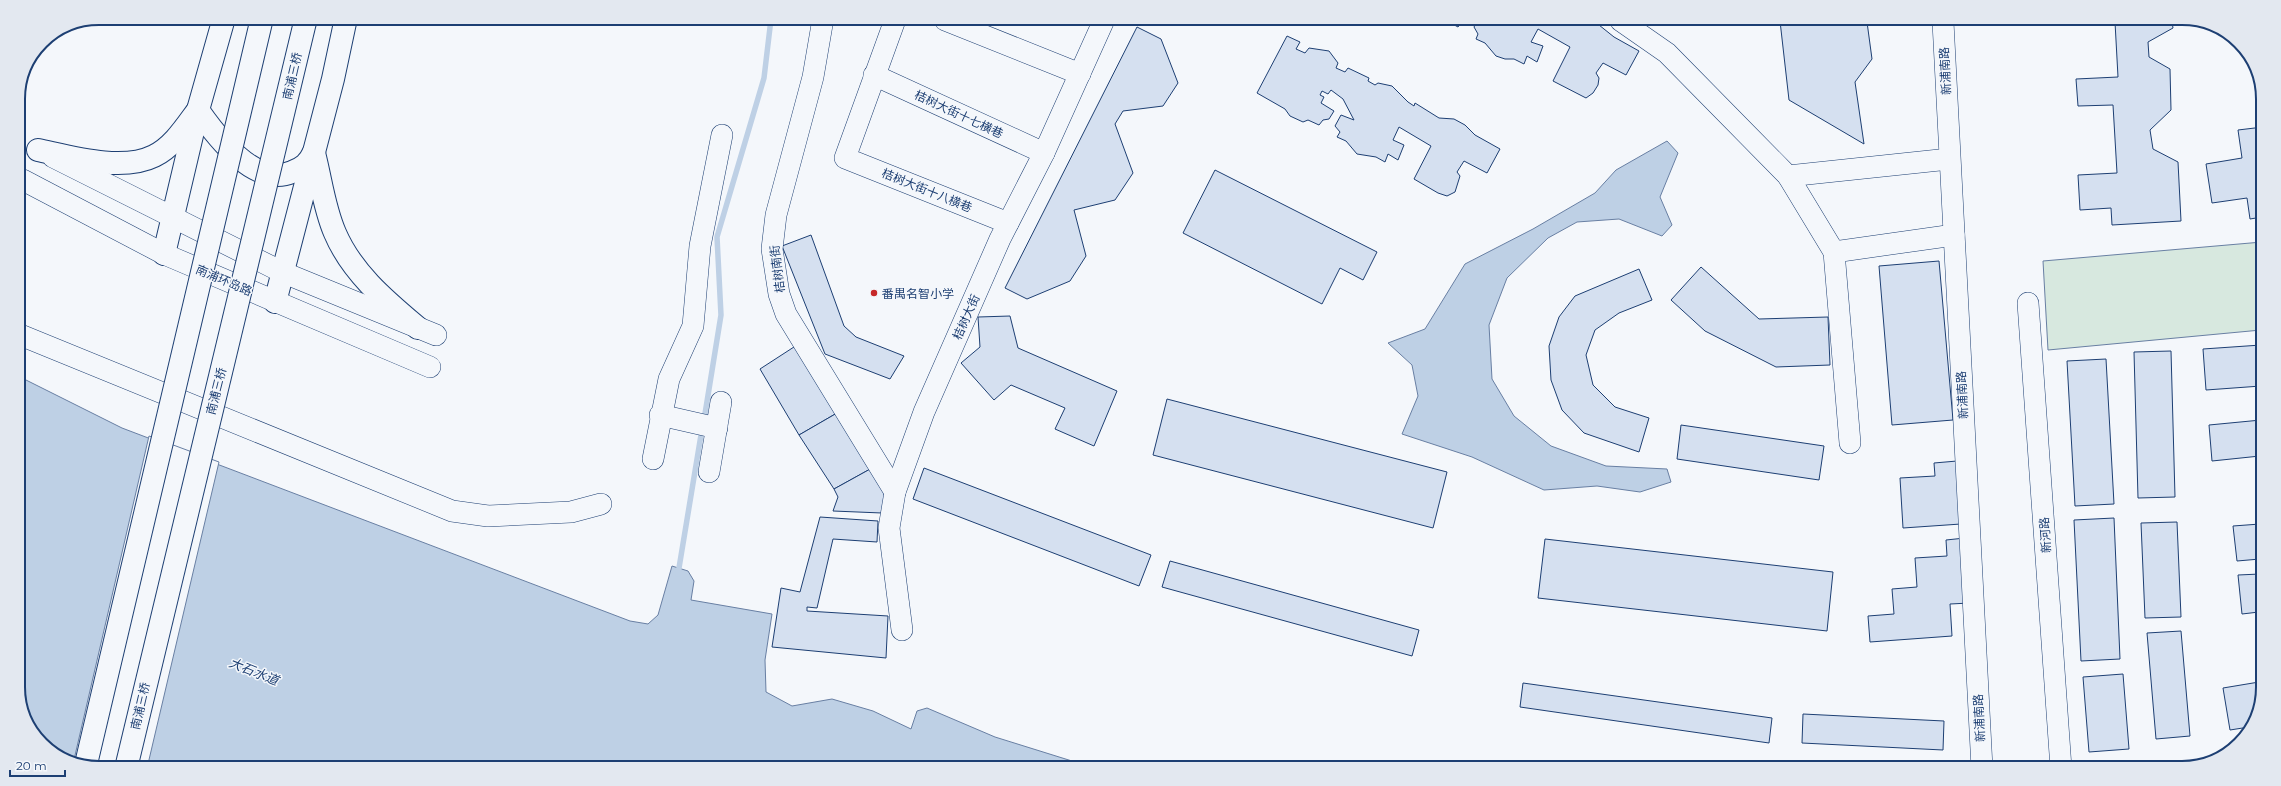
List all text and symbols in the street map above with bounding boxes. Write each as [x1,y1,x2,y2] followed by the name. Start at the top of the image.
[1936,47,1954,95] street label: 新浦南路
[279,51,305,101] street label: 南浦三桥
[912,87,1006,141] street label: 桔树大街十七横巷
[880,165,974,215] street label: 桔树大街十八横巷
[767,244,787,294] street label: 桔树南街
[193,261,255,299] street label: 南浦环岛路
[882,286,954,301] place label: 番禺名智小学
[869,288,879,298] marker: 番禺名智小学
[949,292,983,342] street label: 桔树大街
[203,366,229,416] street label: 南浦三桥
[1953,371,1971,419] street label: 新浦南路
[2036,517,2054,553] street label: 新河路
[227,654,283,689] water label: 大石水道
[127,681,153,731] street label: 南浦三桥
[1970,694,1988,742] street label: 新浦南路
[10,752,65,778] scale bar
[16,758,47,773] text: 20 m

